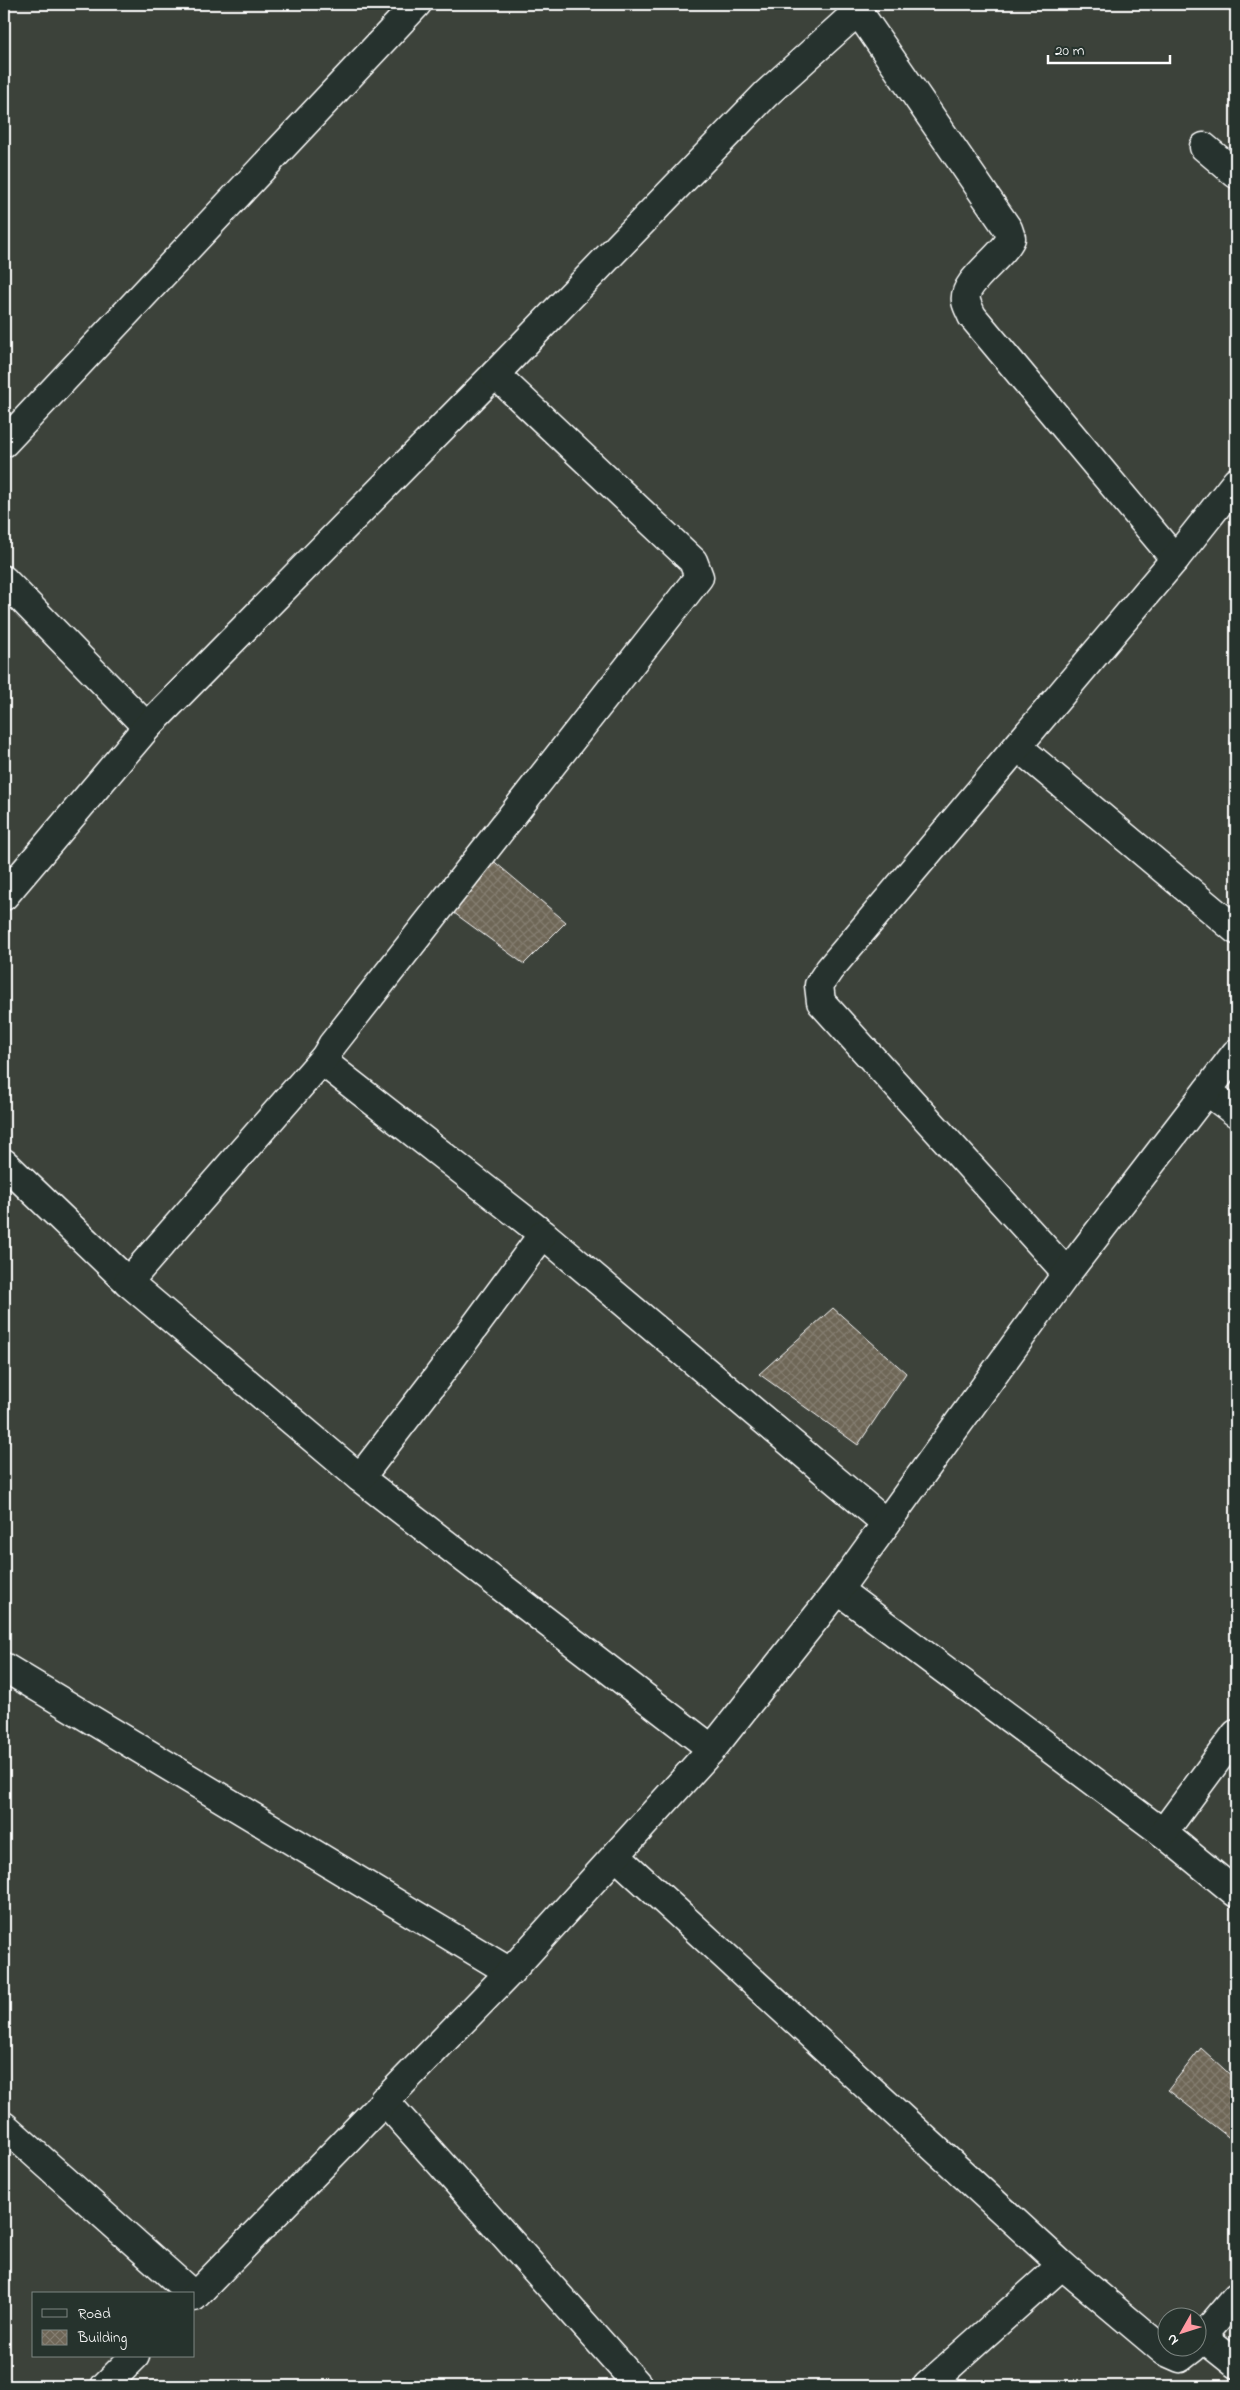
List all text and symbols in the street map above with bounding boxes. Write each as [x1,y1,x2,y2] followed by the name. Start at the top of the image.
[1048,32,1170,64] scale bar
[1055,40,1085,62] text: 20 m
[32,2292,195,2358] legend
[78,2303,111,2325] text: Road
[1158,2308,1208,2358] north arrow
[77,2327,127,2350] text: Building
[1162,2329,1184,2350] text: N

